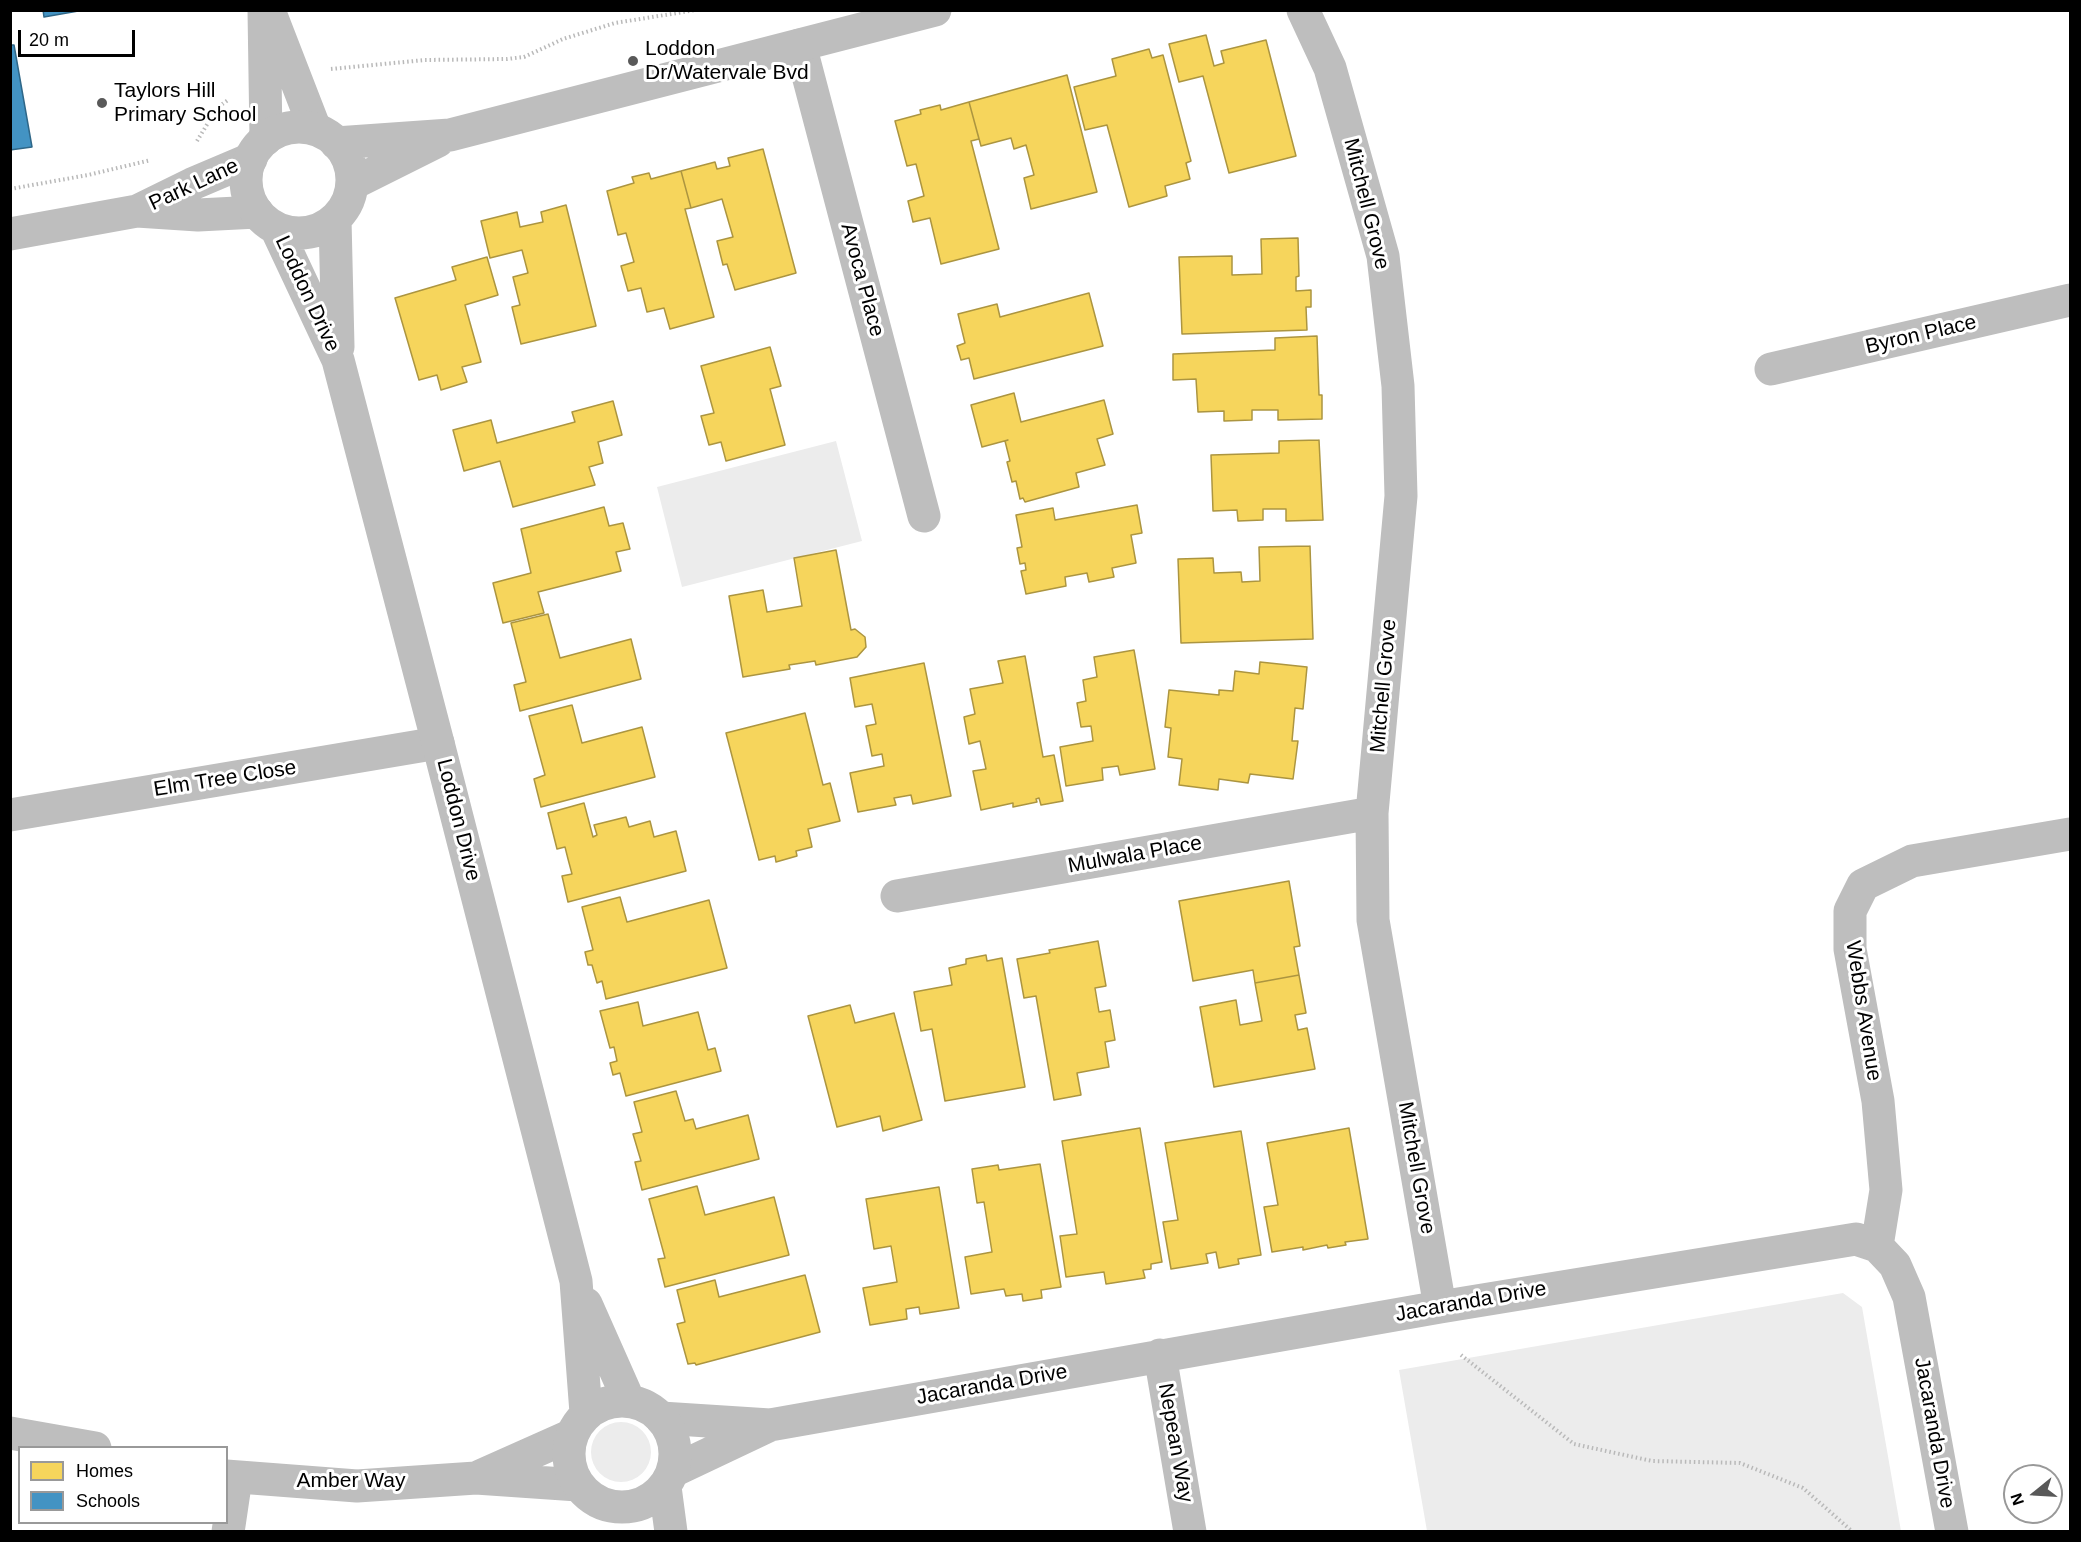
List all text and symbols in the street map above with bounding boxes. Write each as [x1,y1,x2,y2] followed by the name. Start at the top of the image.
[21,18,138,56] scale bar
[29,30,69,50] text: 20 m
[645,36,809,86] place label: Loddon Dr/Watervale Bvd
[626,54,640,68] marker: Loddon Dr/Watervale Bvd
[114,78,256,128] place label: Taylors Hill Primary School
[95,96,109,110] marker: Taylors Hill Primary School
[1338,136,1394,272] street label: Mitchell Grove
[145,153,243,217] street label: Park Lane
[835,221,889,339] street label: Avoca Place
[269,232,345,356] street label: Loddon Drive
[1863,310,1979,360] street label: Byron Place
[1366,618,1402,754] street label: Mitchell Grove
[152,755,298,803] street label: Elm Tree Close
[431,756,485,884] street label: Loddon Drive
[1066,831,1204,879] street label: Mulwala Place
[1839,939,1887,1083] street label: Webbs Avenue
[1392,1100,1440,1236] street label: Mitchell Grove
[1394,1276,1548,1328] street label: Jacaranda Drive
[1908,1356,1960,1510] street label: Jacaranda Drive
[915,1359,1069,1411] street label: Jacaranda Drive
[1152,1381,1198,1505] street label: Nepean Way
[18,1446,228,1524] legend
[76,1461,133,1481] text: Homes
[2003,1464,2063,1524] north arrow
[297,1468,405,1494] street label: Amber Way
[76,1491,140,1511] text: Schools
[2007,1491,2027,1507] text: N

